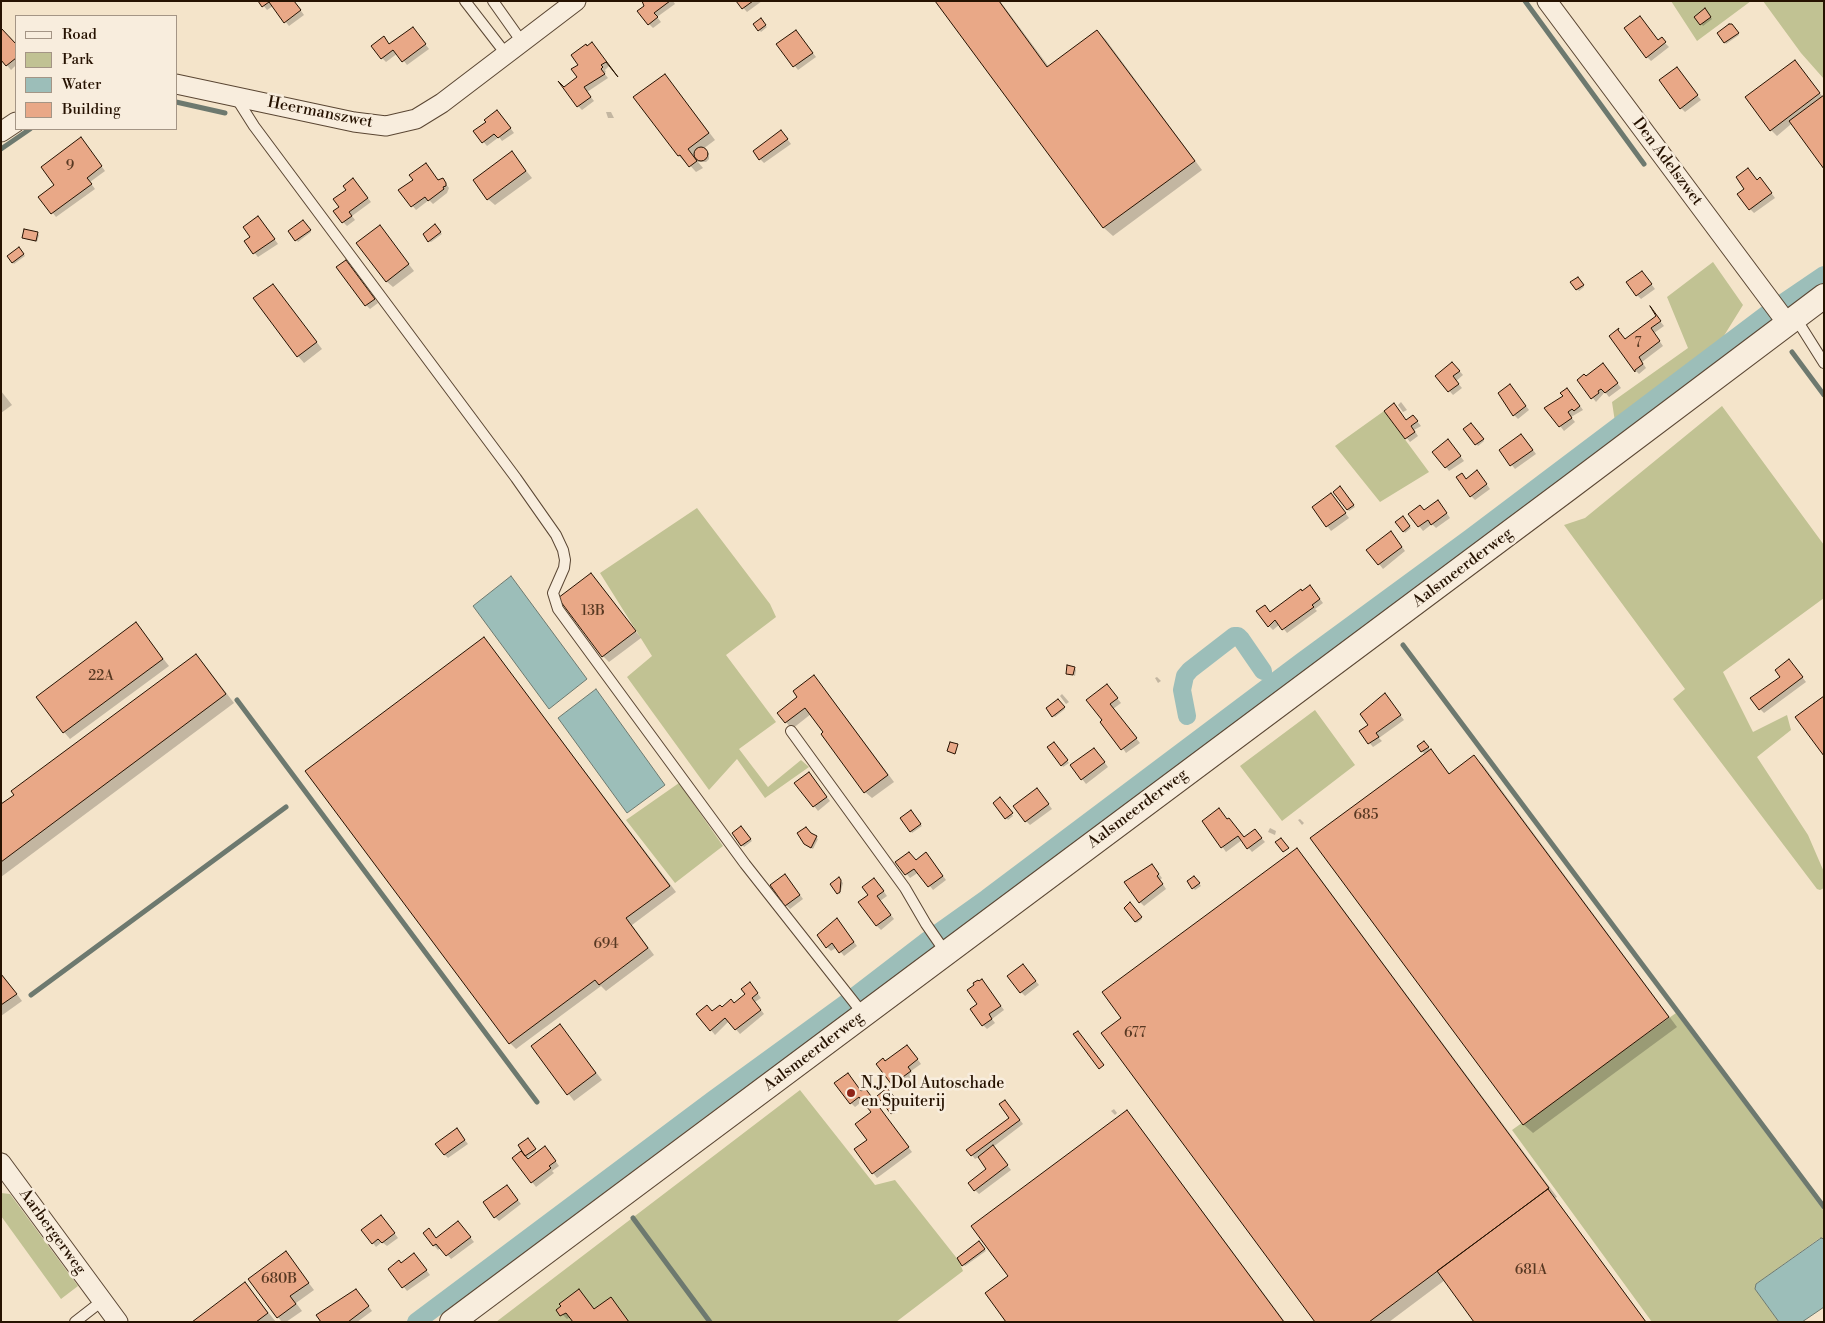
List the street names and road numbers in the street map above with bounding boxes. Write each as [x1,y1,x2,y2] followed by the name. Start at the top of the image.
[266,93,374,133] street label: Heermanszwet
[1628,114,1706,210] street label: Den Adelszwet
[1409,524,1517,612] street label: Aalsmeerderweg
[1084,765,1192,853] street label: Aalsmeerderweg
[760,1008,868,1096] street label: Aalsmeerderweg
[15,1185,89,1279] street label: Aarbergerweg

